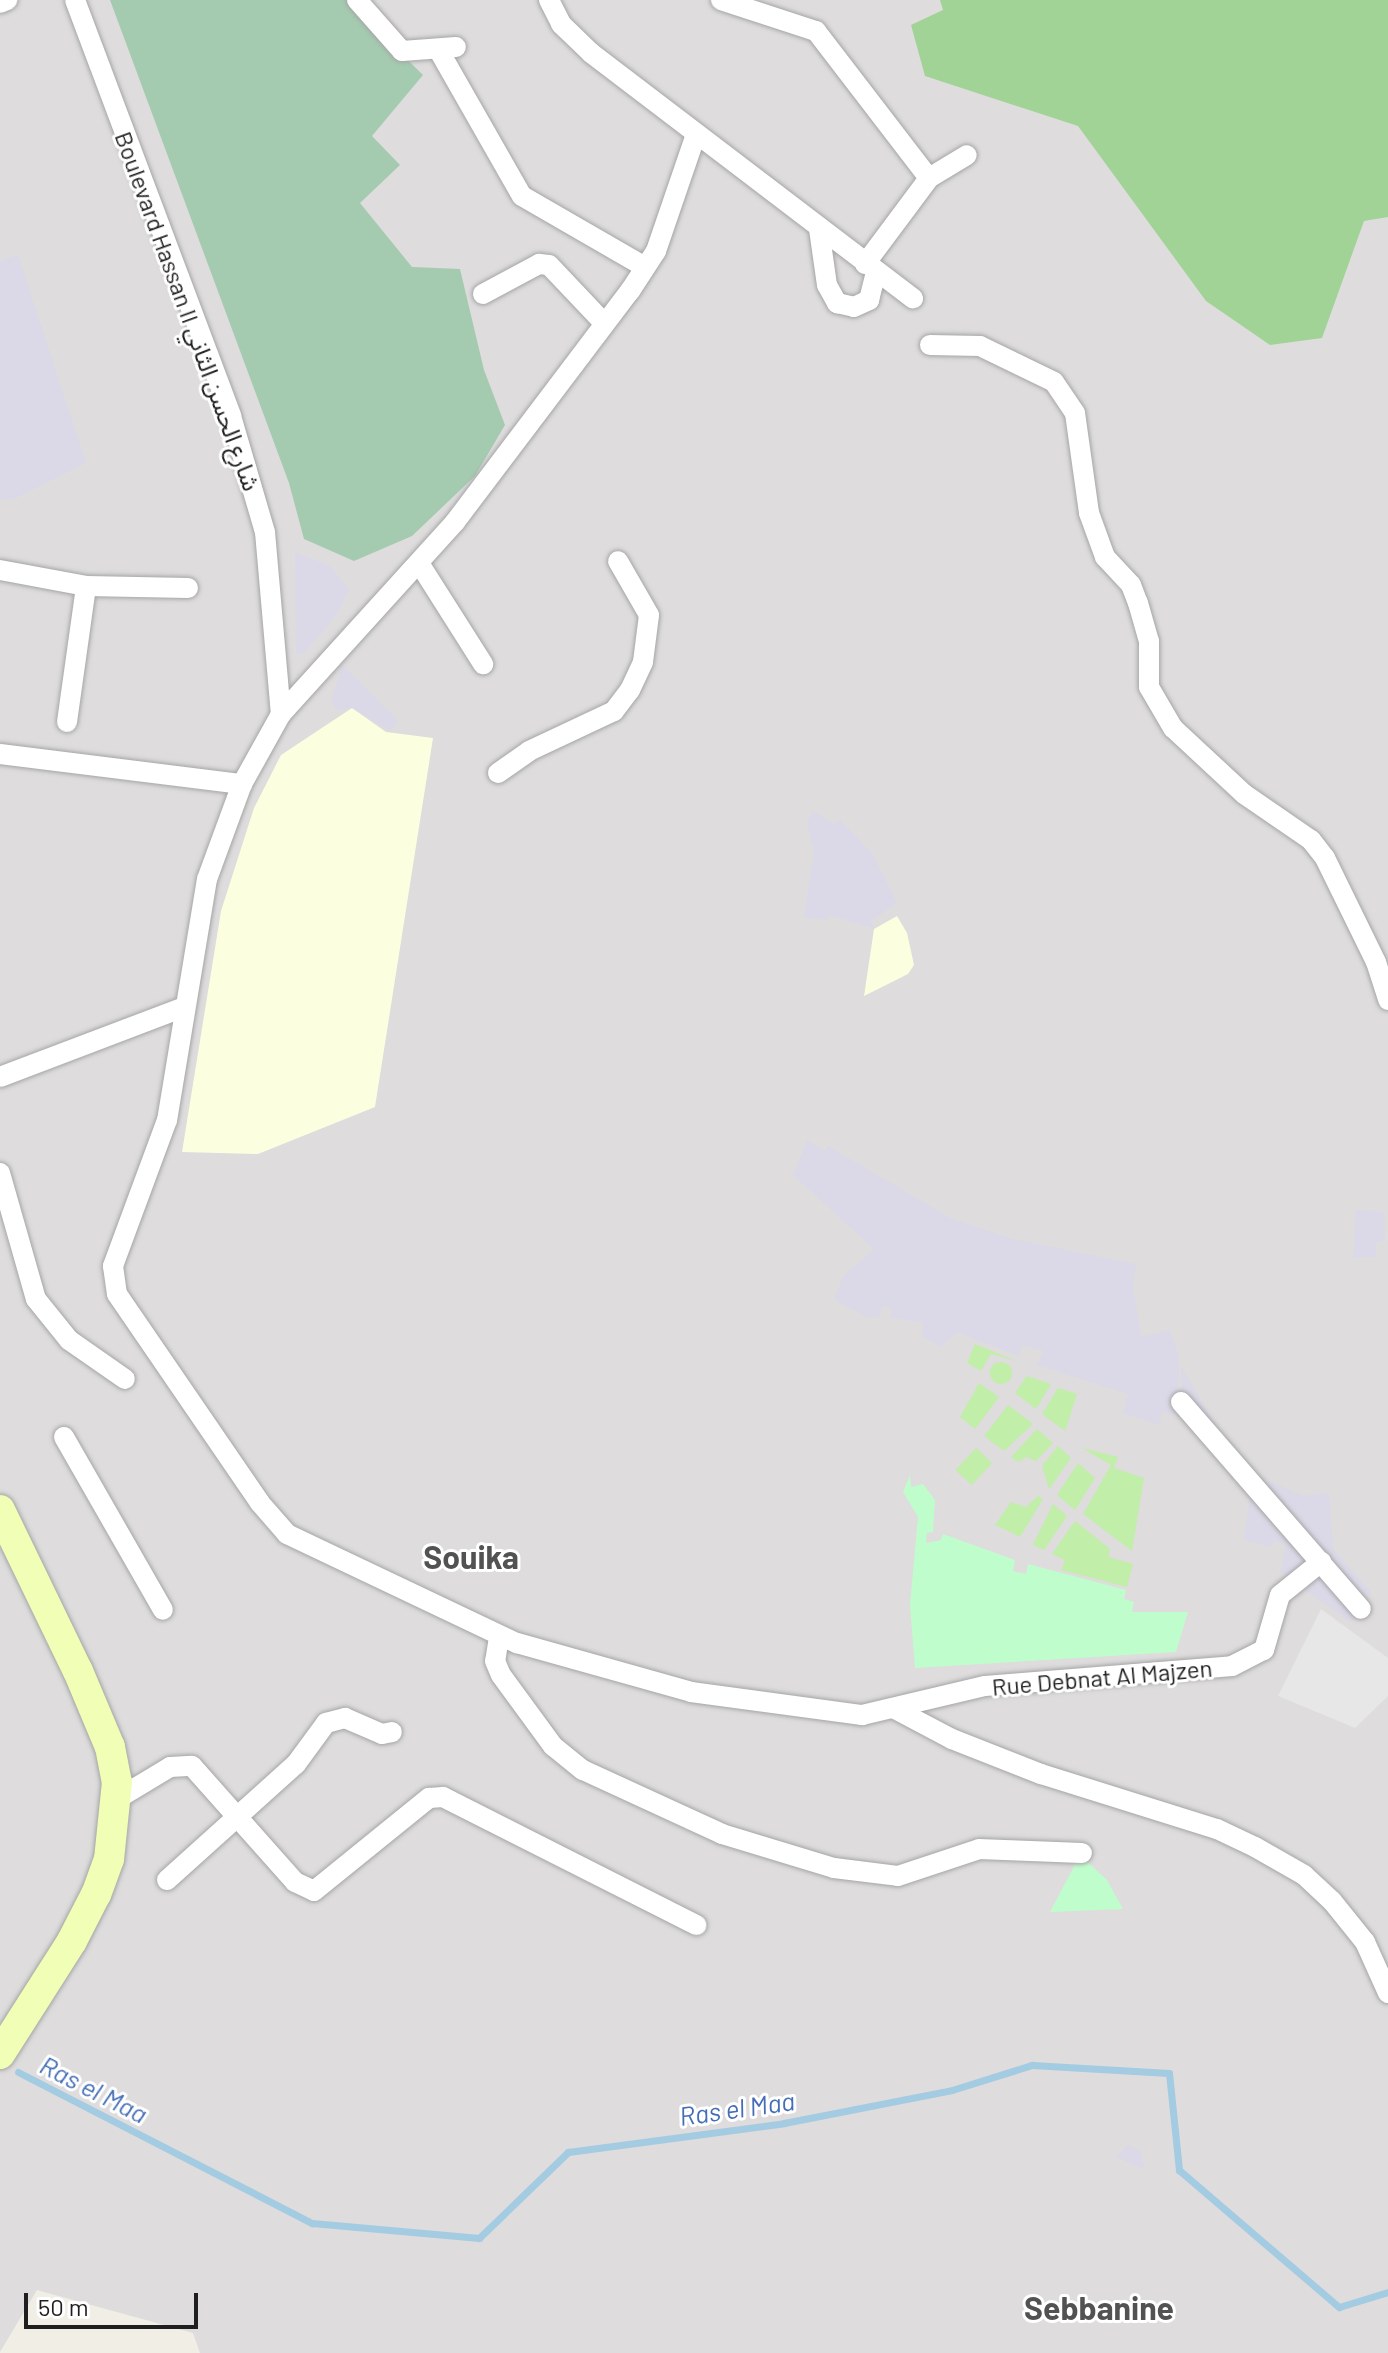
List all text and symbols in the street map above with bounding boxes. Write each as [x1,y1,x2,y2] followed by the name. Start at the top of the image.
[109,127,267,495] street label: Boulevard Hassan II شارع الحسن الثاني
[423,1537,519,1575] district label: Souika
[991,1653,1213,1701] street label: Rue Debnat Al Majzen
[35,2049,153,2129] water label: Ras el Maa
[677,2084,797,2132] water label: Ras el Maa
[28,2277,202,2327] scale bar
[1024,2288,1174,2326] district label: Sebbanine
[38,2292,89,2321] text: 50 m

